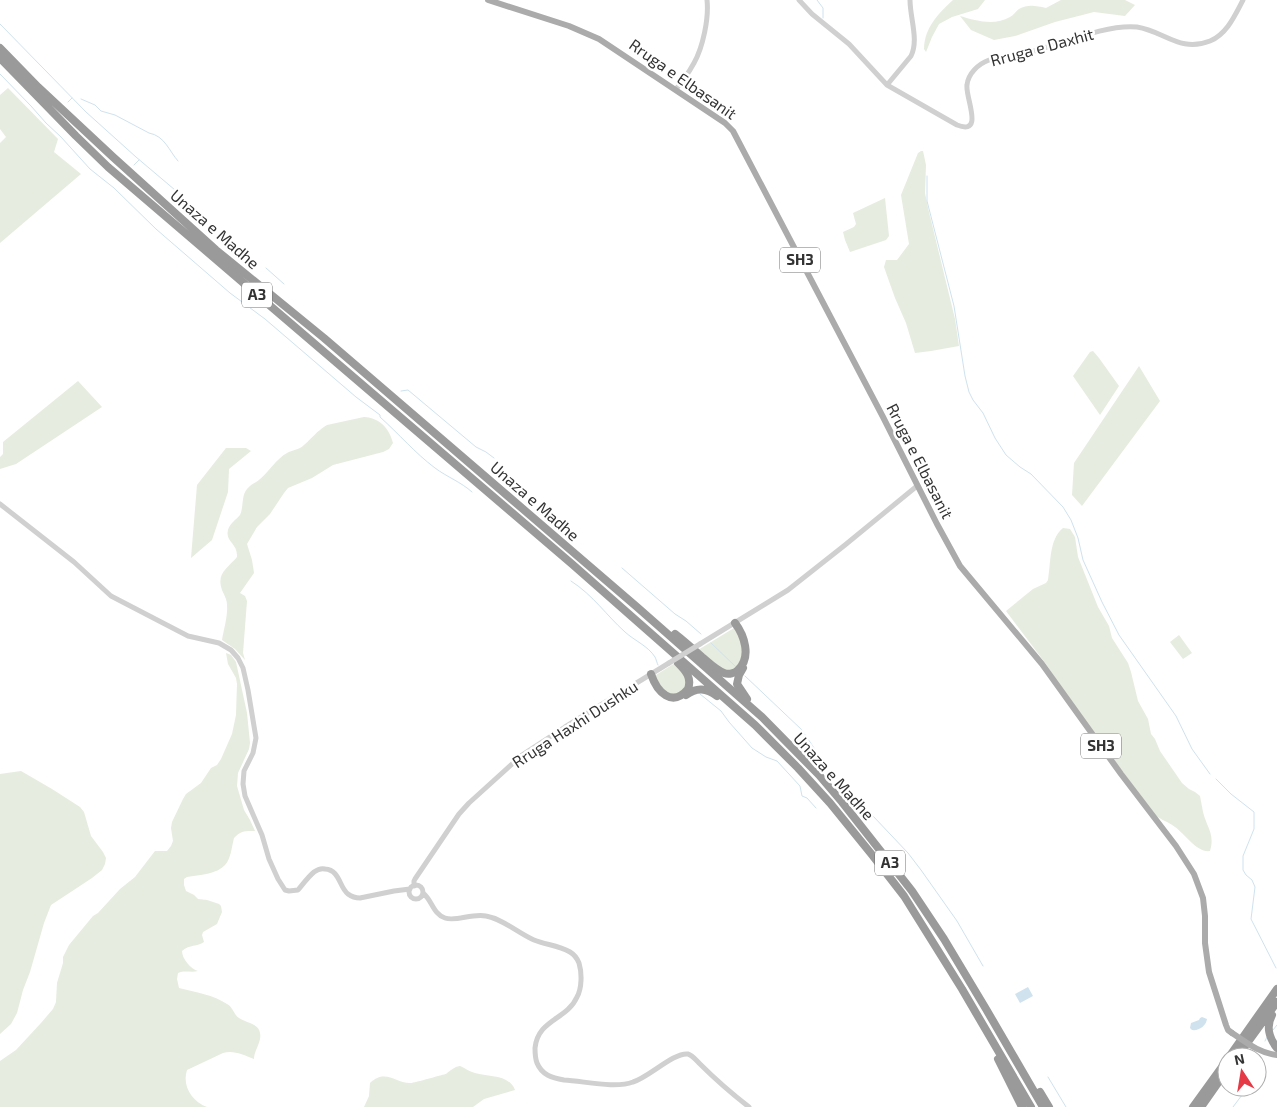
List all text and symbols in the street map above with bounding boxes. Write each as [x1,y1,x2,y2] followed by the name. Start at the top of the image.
[988,24,1096,69] street label: Rruga e Daxhit
[626,34,741,123] street label: Rruga e Elbasanit
[167,185,264,272] street label: Unaza e Madhe
[780,248,820,272] road number: SH3
[242,282,272,308] road number: A3
[883,400,958,522] street label: Rruga e Elbasanit
[487,457,584,544] street label: Unaza e Madhe
[508,676,641,771] street label: Rruga Haxhi Dushku
[790,728,879,823] street label: Unaza e Madhe
[1081,734,1121,758] road number: SH3
[875,850,905,876] road number: A3
[1217,1047,1267,1097] north arrow
[1232,1049,1246,1068] text: N

